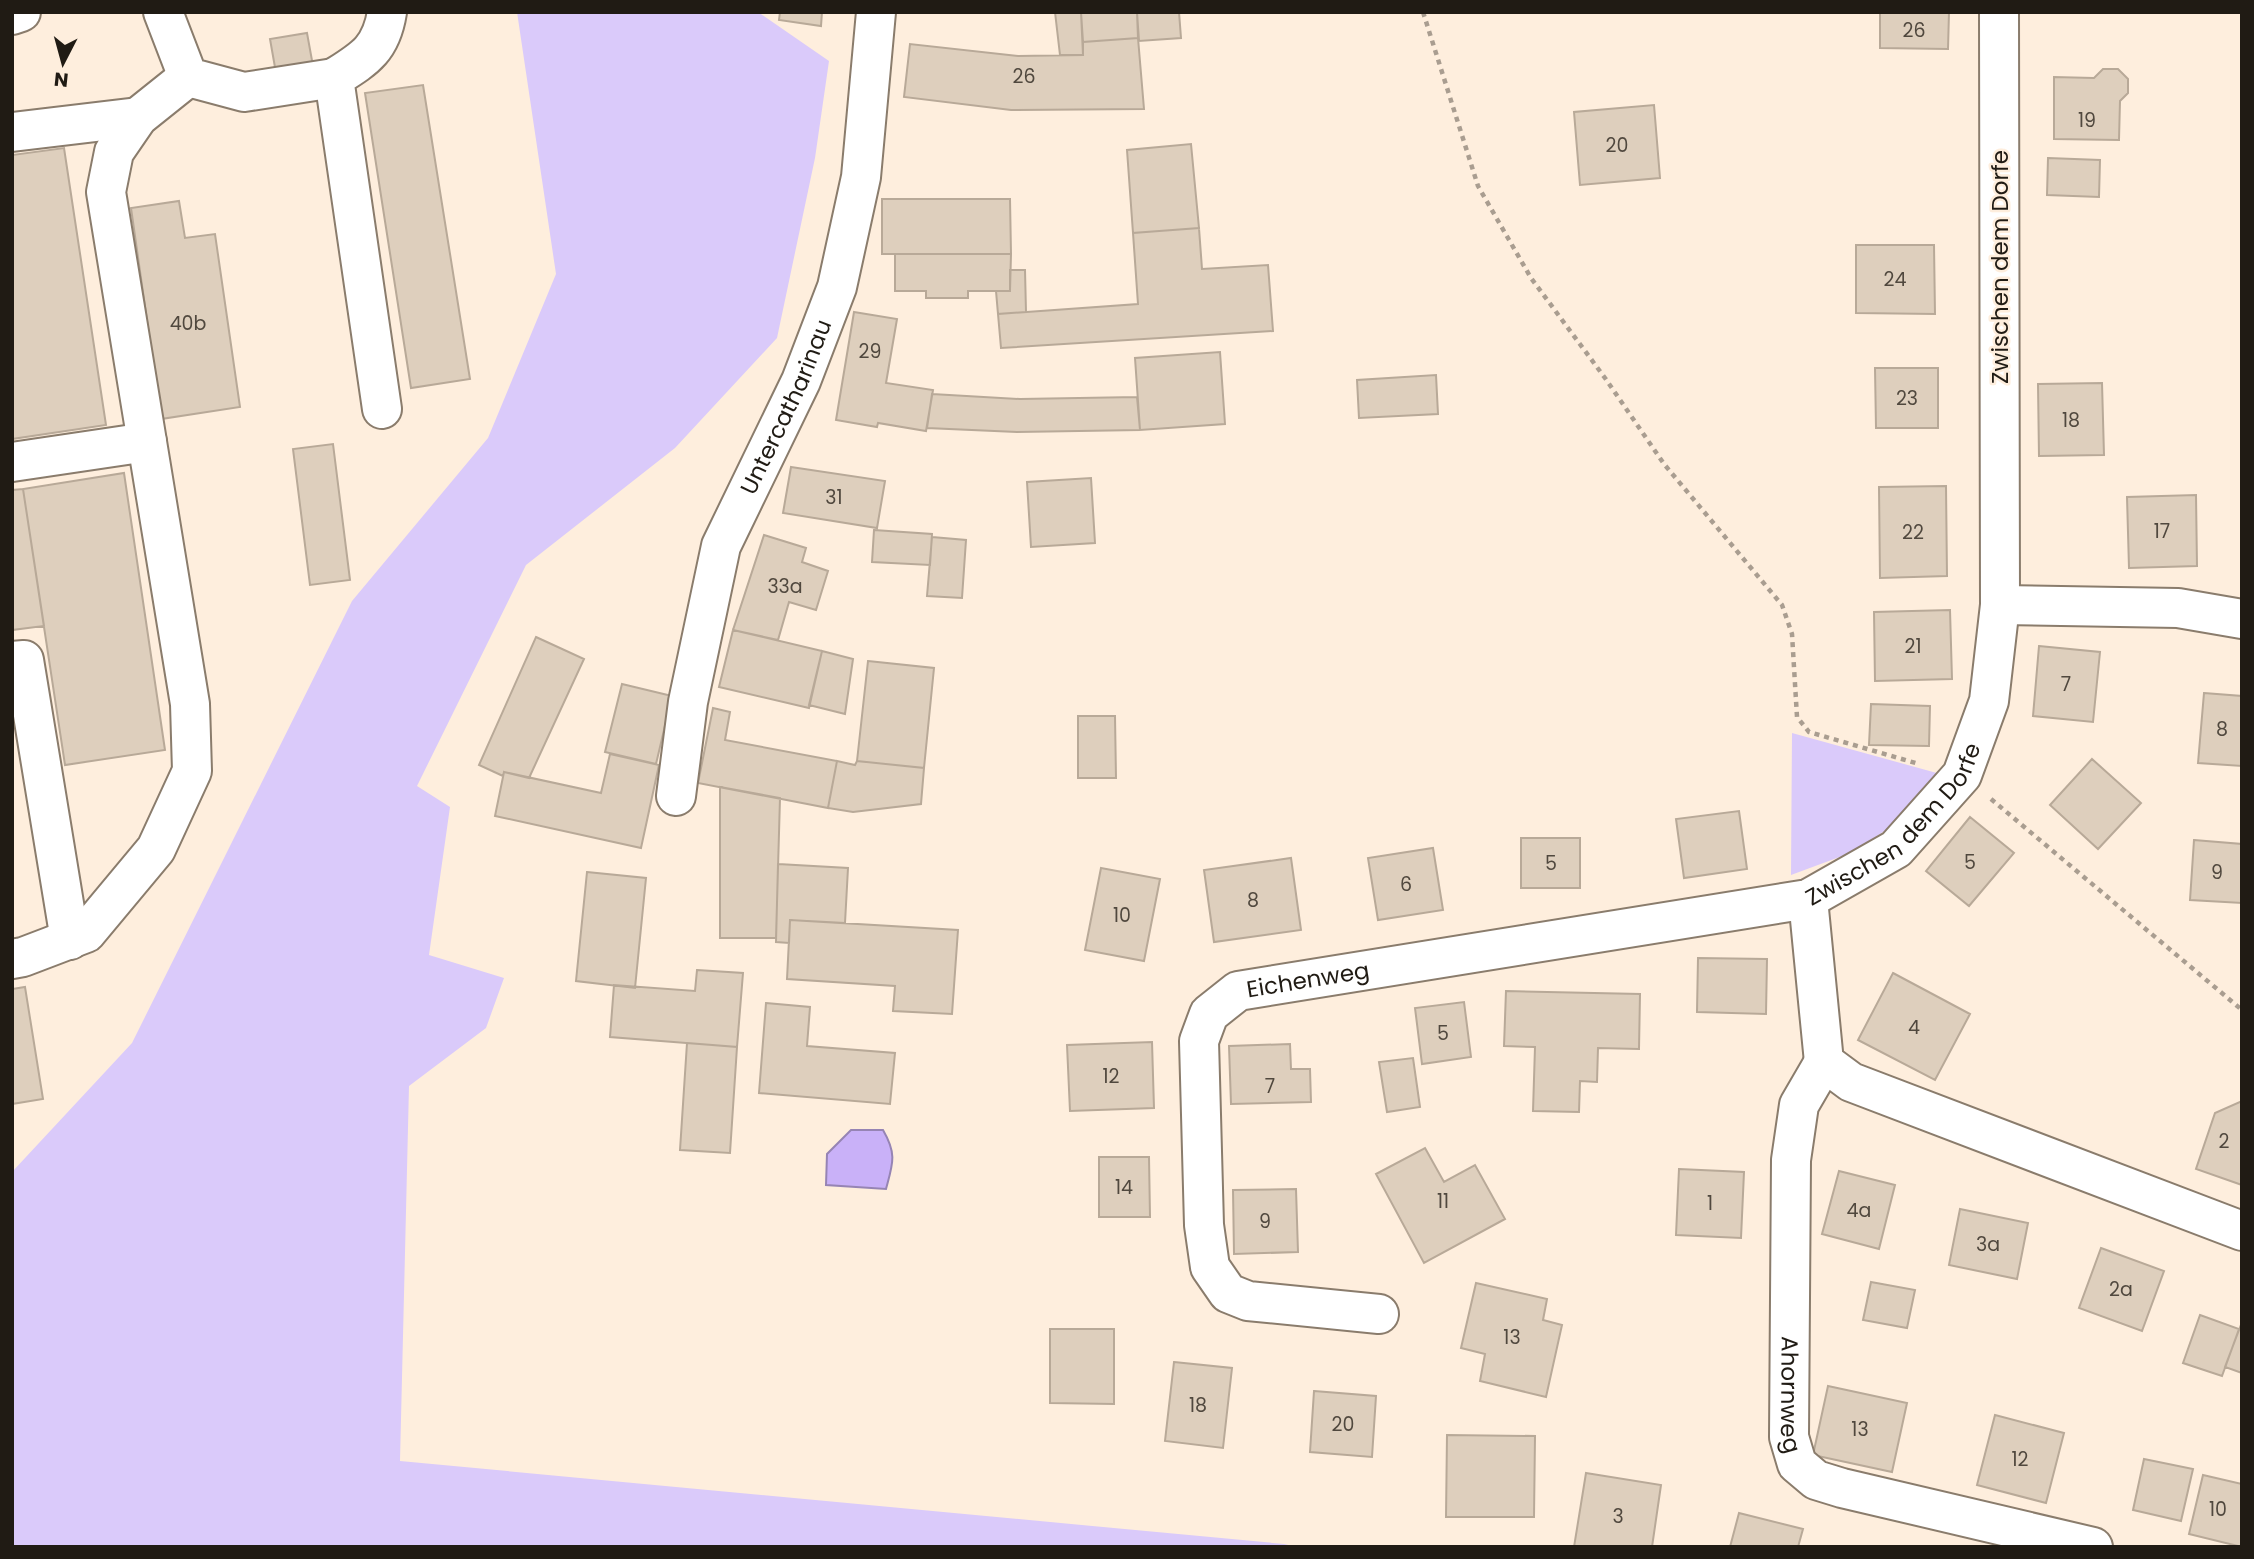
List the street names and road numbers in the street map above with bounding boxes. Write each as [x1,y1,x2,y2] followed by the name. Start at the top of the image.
[1984,150,2016,384] street label: Zwischen dem Dorfe
[732,315,839,500] street label: Untercatharinau
[1800,738,1988,913] street label: Zwischen dem Dorfe
[1244,954,1372,1005] street label: Eichenweg
[1773,1336,1809,1457] street label: Ahornweg

